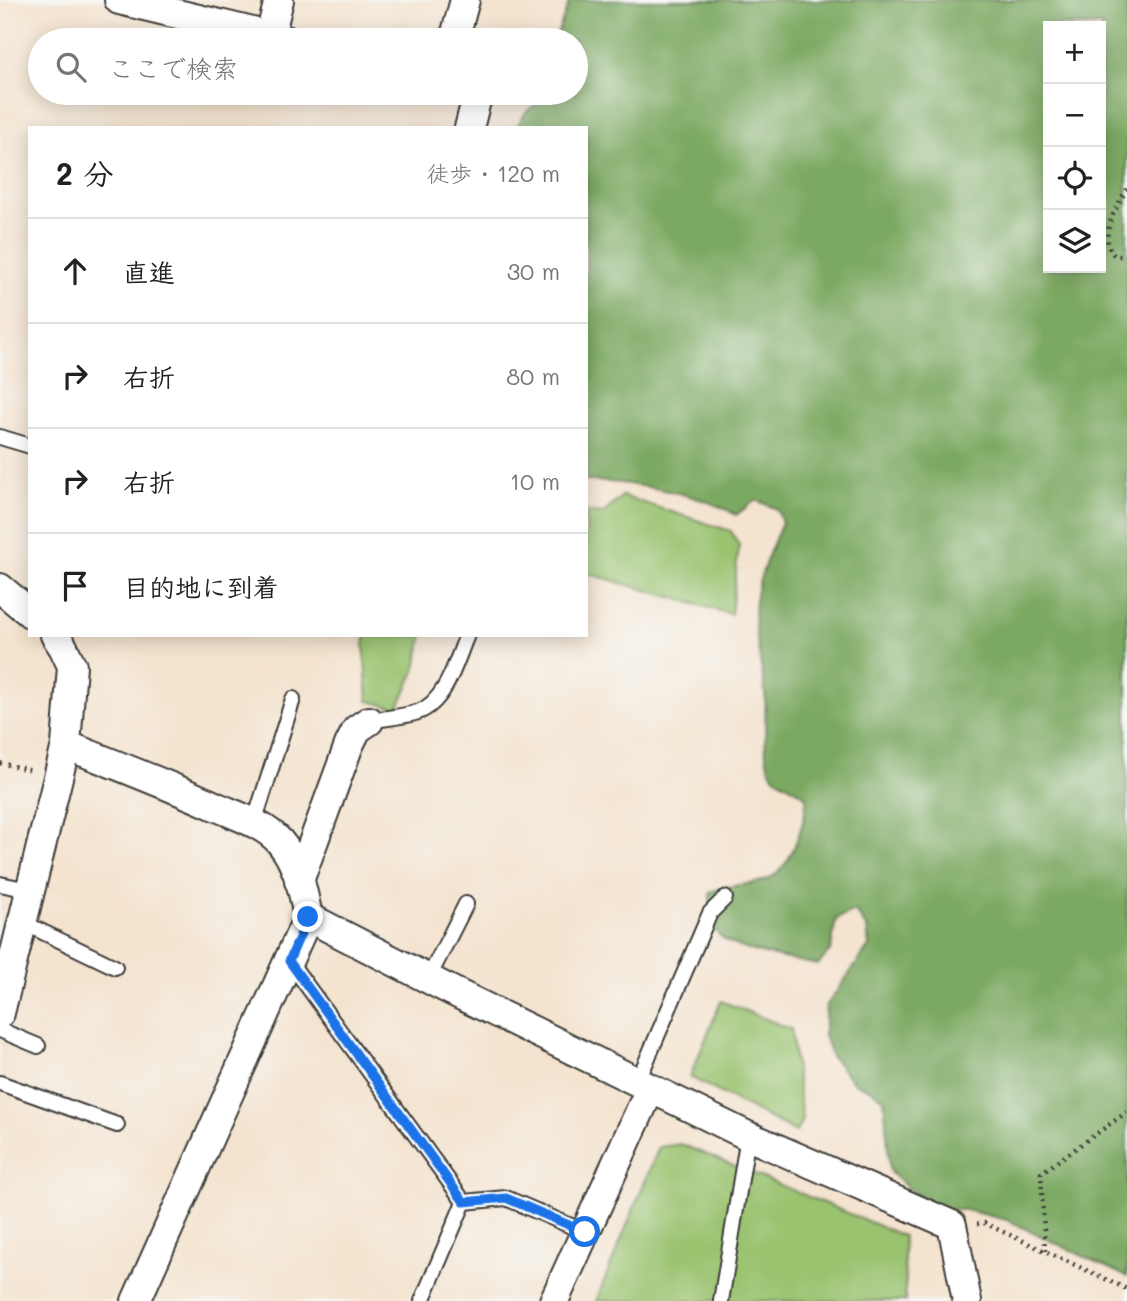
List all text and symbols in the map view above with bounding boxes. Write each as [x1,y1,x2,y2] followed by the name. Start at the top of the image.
[1043,21,1106,273] map controls
[1043,21,1106,84] button: +
[28,28,588,105] search box
[52,48,90,86] icon: search
[108,51,238,85] text: ここで検索
[1043,84,1106,147] button: −
[1043,147,1106,210] button: locate
[56,153,114,193] text: 2 分
[426,158,560,188] text: 徒歩 · 120 m
[1043,210,1106,273] button: layers
[56,252,94,290] icon: ahead
[123,255,175,289] text: 直進
[507,256,560,286] text: 30 m
[56,357,94,395] icon: right
[123,360,175,394] text: 右折
[506,361,560,391] text: 80 m
[56,462,94,500] icon: right
[123,465,175,499] text: 右折
[510,466,560,496] text: 10 m
[56,567,94,605] icon: arrive
[123,570,279,604] text: 目的地に到着
[292,901,323,932] route end
[569,1216,600,1247] route start

